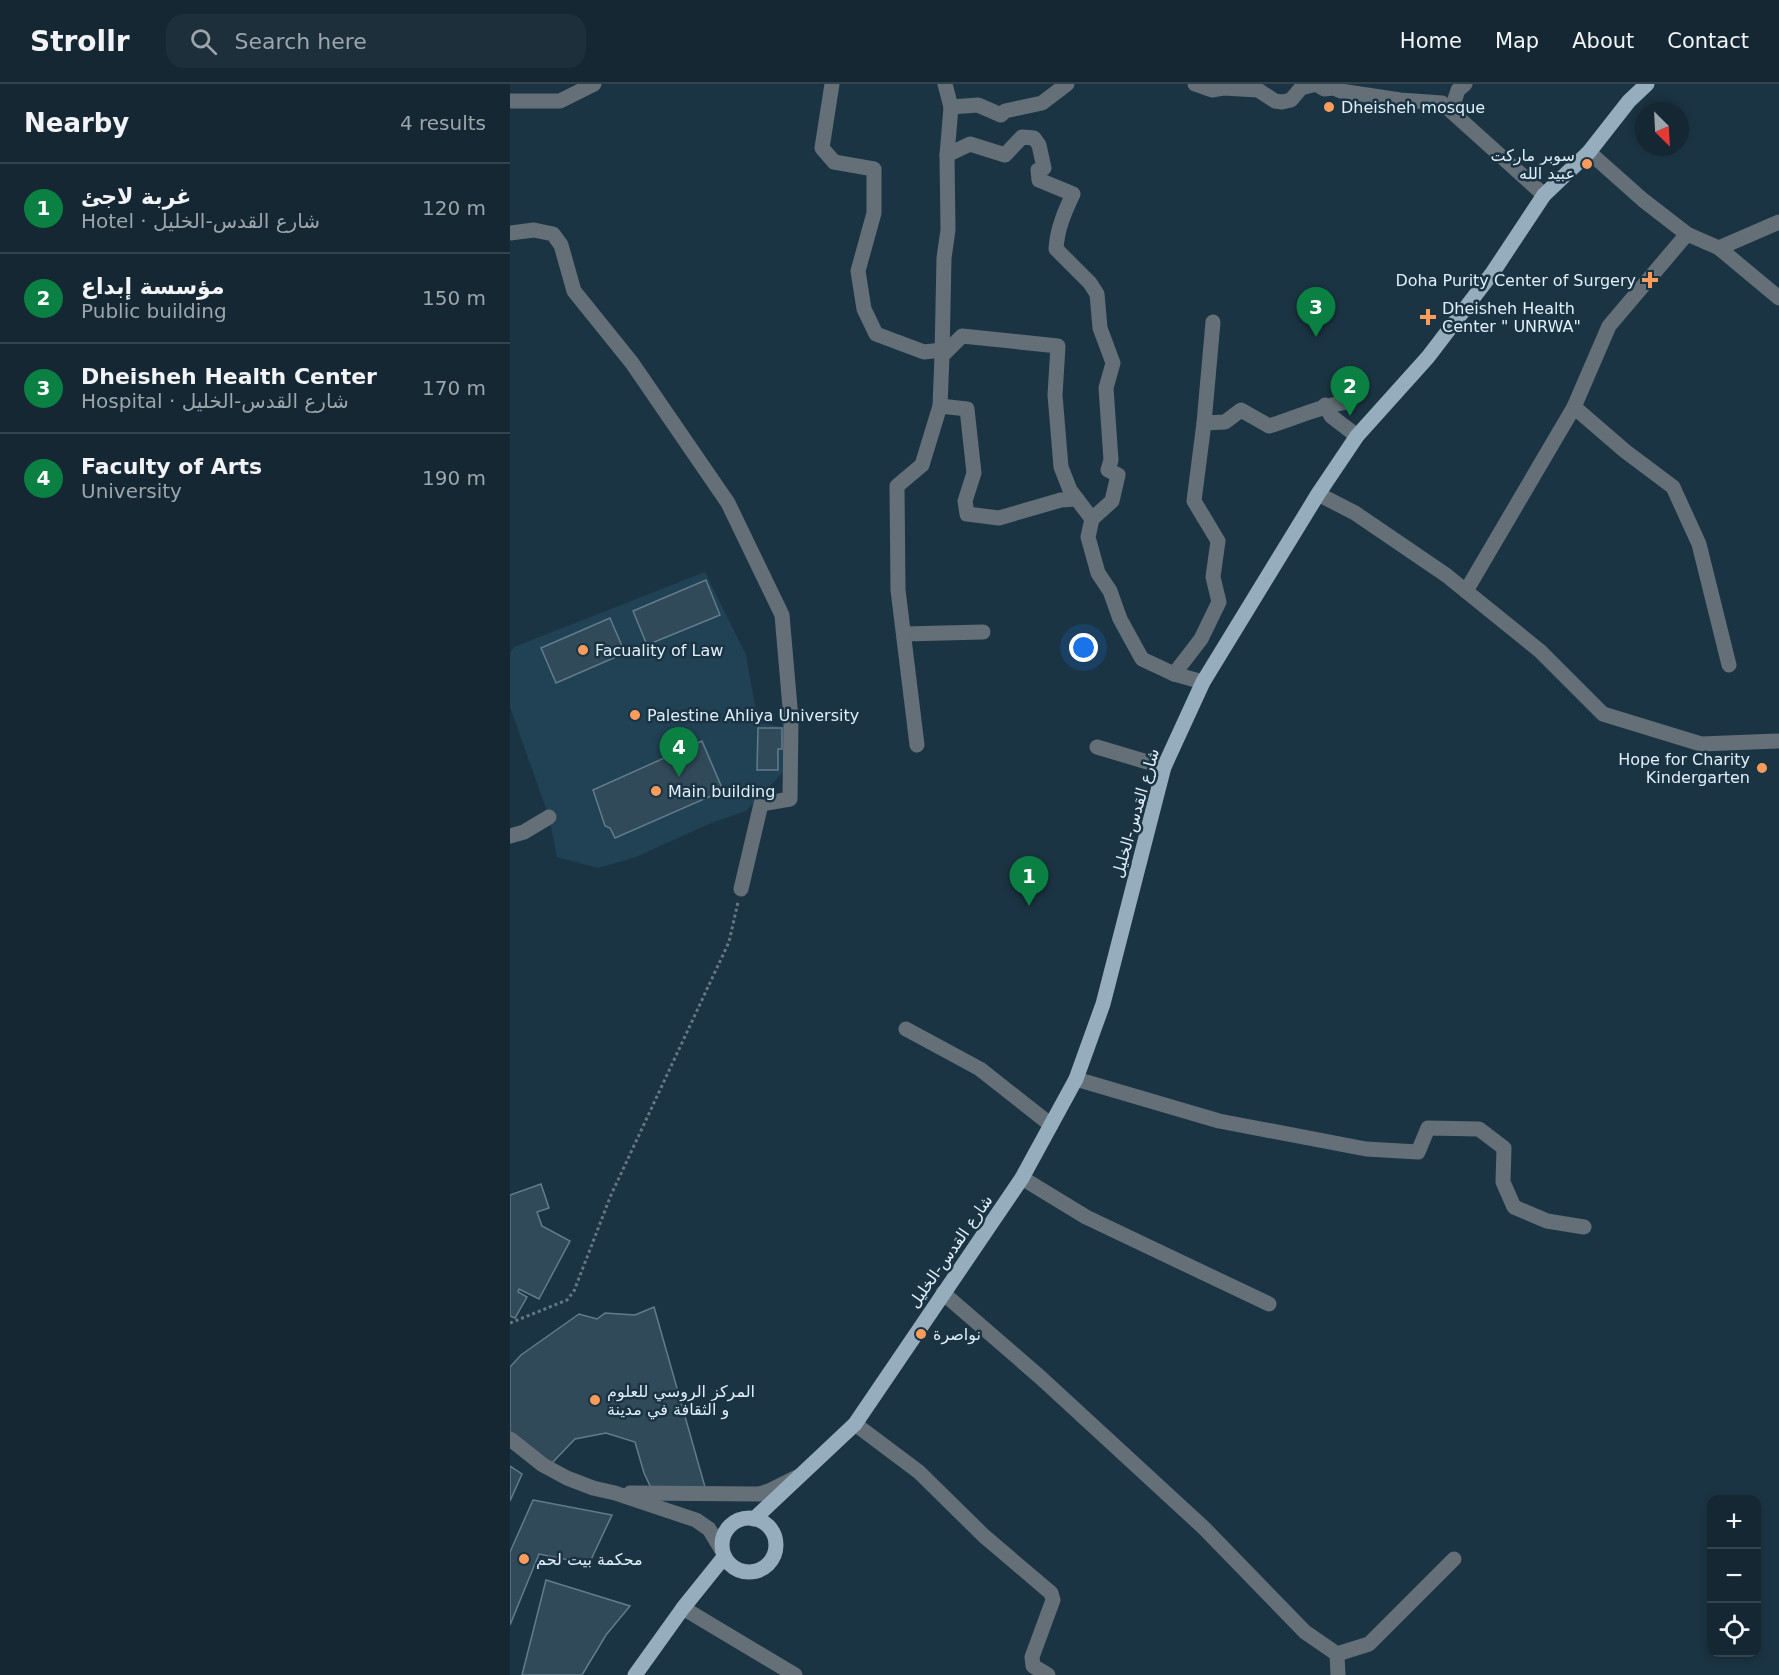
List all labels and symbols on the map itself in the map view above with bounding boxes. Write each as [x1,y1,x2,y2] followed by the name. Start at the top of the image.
[1341,98,1485,117] place label: Dheisheh mosque
[1322,100,1336,114] marker: Dheisheh mosque
[1635,102,1689,156] north arrow
[1490,146,1575,183] place label: سوبر ماركت عبيد الله
[1580,157,1594,171] marker: سوبر ماركت عبيد الله
[1395,271,1636,290] place label: Doha Purity Center of Surgery
[1641,271,1659,289] marker: Doha Purity Center of Surgery
[1296,288,1336,337] pin: 3
[1442,299,1581,336] place label: Dheisheh Health Center " UNRWA"
[1419,308,1437,326] marker: Dheisheh Health Center " UNRWA"
[1330,366,1370,416] pin: 2
[1069,633,1098,662] your location
[595,641,723,660] place label: Facuality of Law
[576,643,590,657] marker: Facuality of Law
[647,706,859,725] place label: Palestine Ahliya University
[628,708,642,722] marker: Palestine Ahliya University
[660,728,698,777] pin: 4
[1108,746,1164,880] street label: شارع القدس-الخليل
[1618,750,1750,787] place label: Hope for Charity Kindergarten
[1755,761,1769,775] marker: Hope for Charity Kindergarten
[668,782,775,801] place label: Main building
[649,784,663,798] marker: Main building
[1010,856,1048,906] pin: 1
[904,1191,997,1312] street label: شارع القدس-الخليل
[933,1325,981,1345] place label: نواصرة
[914,1327,928,1341] marker: نواصرة
[607,1382,755,1420] place label: المركز الروسي للعلوم و الثقافة في مدينة
[588,1393,602,1407] marker: المركز الروسي للعلوم و الثقافة في مدينة
[536,1550,643,1569] place label: محكمة بيت لحم
[517,1552,531,1566] marker: محكمة بيت لحم

